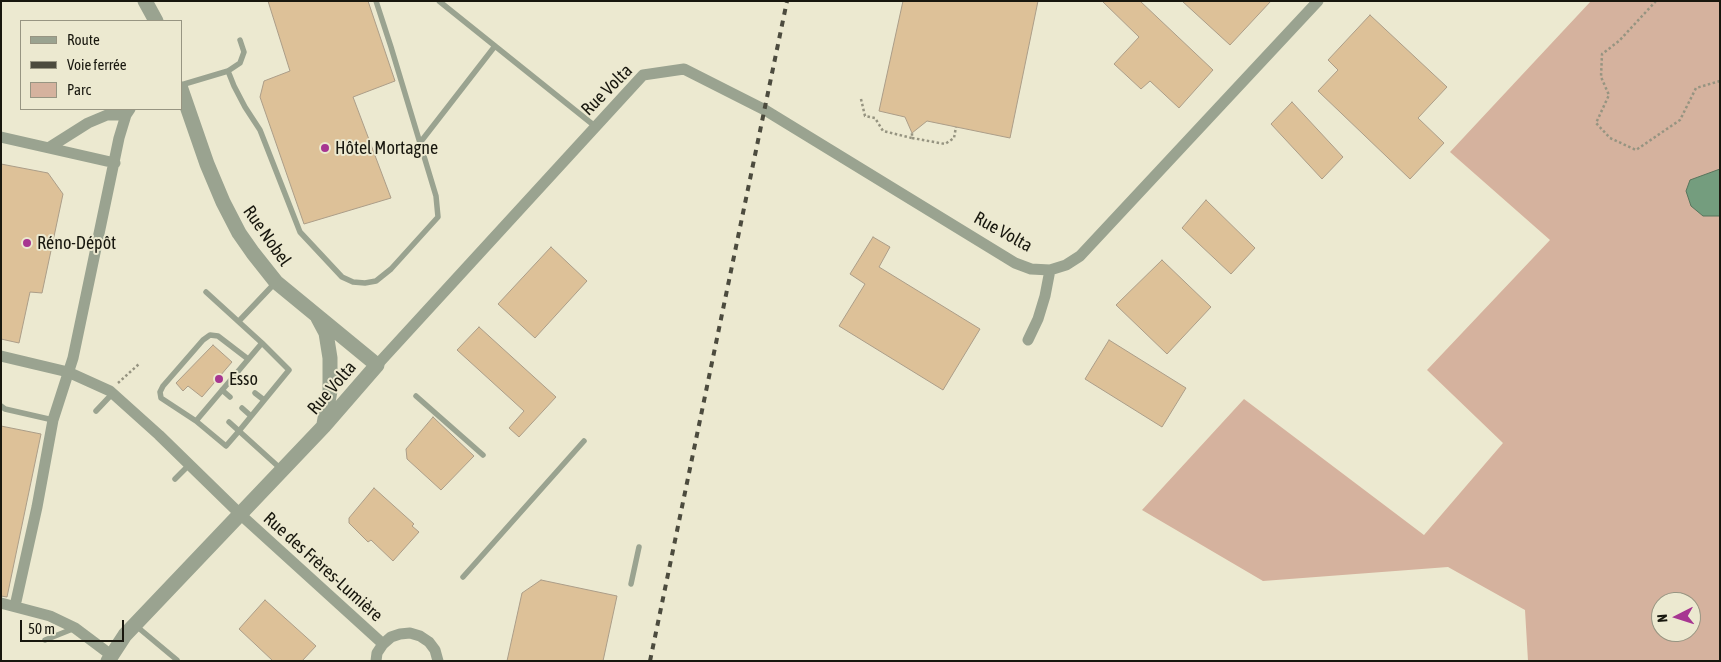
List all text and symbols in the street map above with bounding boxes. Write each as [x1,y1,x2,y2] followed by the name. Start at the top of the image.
[20,20,182,110] legend
[67,31,100,48] text: Route
[67,56,127,73] text: Voie ferrée
[577,60,637,120] street label: Rue Volta
[67,81,91,98] text: Parc
[335,137,438,159] place label: Hôtel Mortagne
[319,142,331,154] marker: Hôtel Mortagne
[238,202,296,270] street label: Rue Nobel
[970,207,1036,257] street label: Rue Volta
[37,232,116,254] place label: Réno-Dépôt
[21,237,33,249] marker: Réno-Dépôt
[303,357,361,419] street label: Rue Volta
[229,368,258,390] place label: Esso
[213,373,225,385] marker: Esso
[259,508,387,626] street label: Rue des Frères-Lumière
[1651,592,1701,642] north arrow
[22,610,126,642] scale bar
[1654,613,1670,623] text: N
[28,620,55,637] text: 50 m

